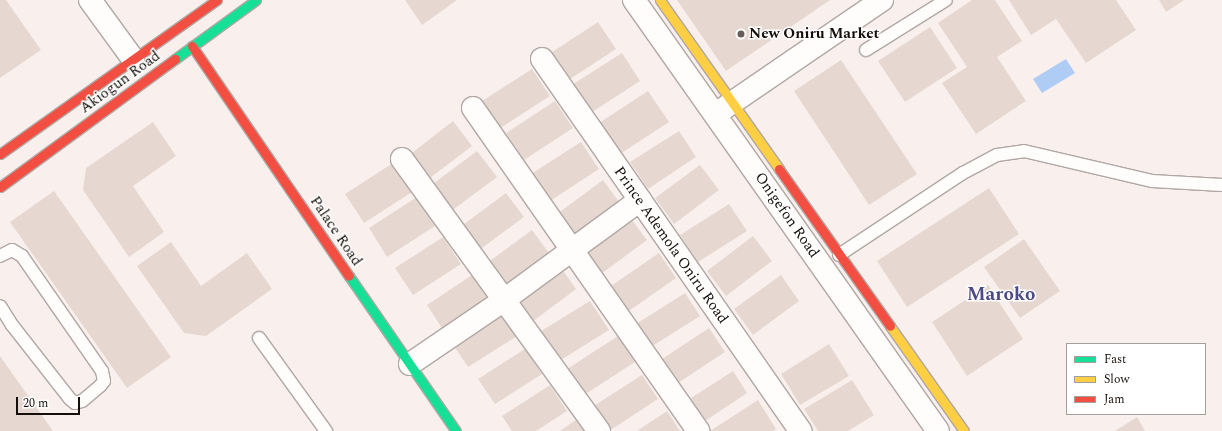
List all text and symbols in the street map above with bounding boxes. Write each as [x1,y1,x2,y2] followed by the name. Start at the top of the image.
[749,25,879,43] place label: New Oniru Market
[736,29,746,39] marker: New Oniru Market
[76,47,164,117] street label: Akiogun Road
[610,163,732,327] street label: Prince Ademola Oniru Road
[751,169,823,261] street label: Onigefon Road
[306,193,366,269] street label: Palace Road
[967,284,1035,306] district label: Maroko
[1066,343,1206,415] legend
[1104,350,1126,369] text: Fast
[1104,370,1129,389] text: Slow
[18,389,82,415] scale bar
[1104,390,1125,409] text: Jam
[23,394,48,413] text: 20 m

